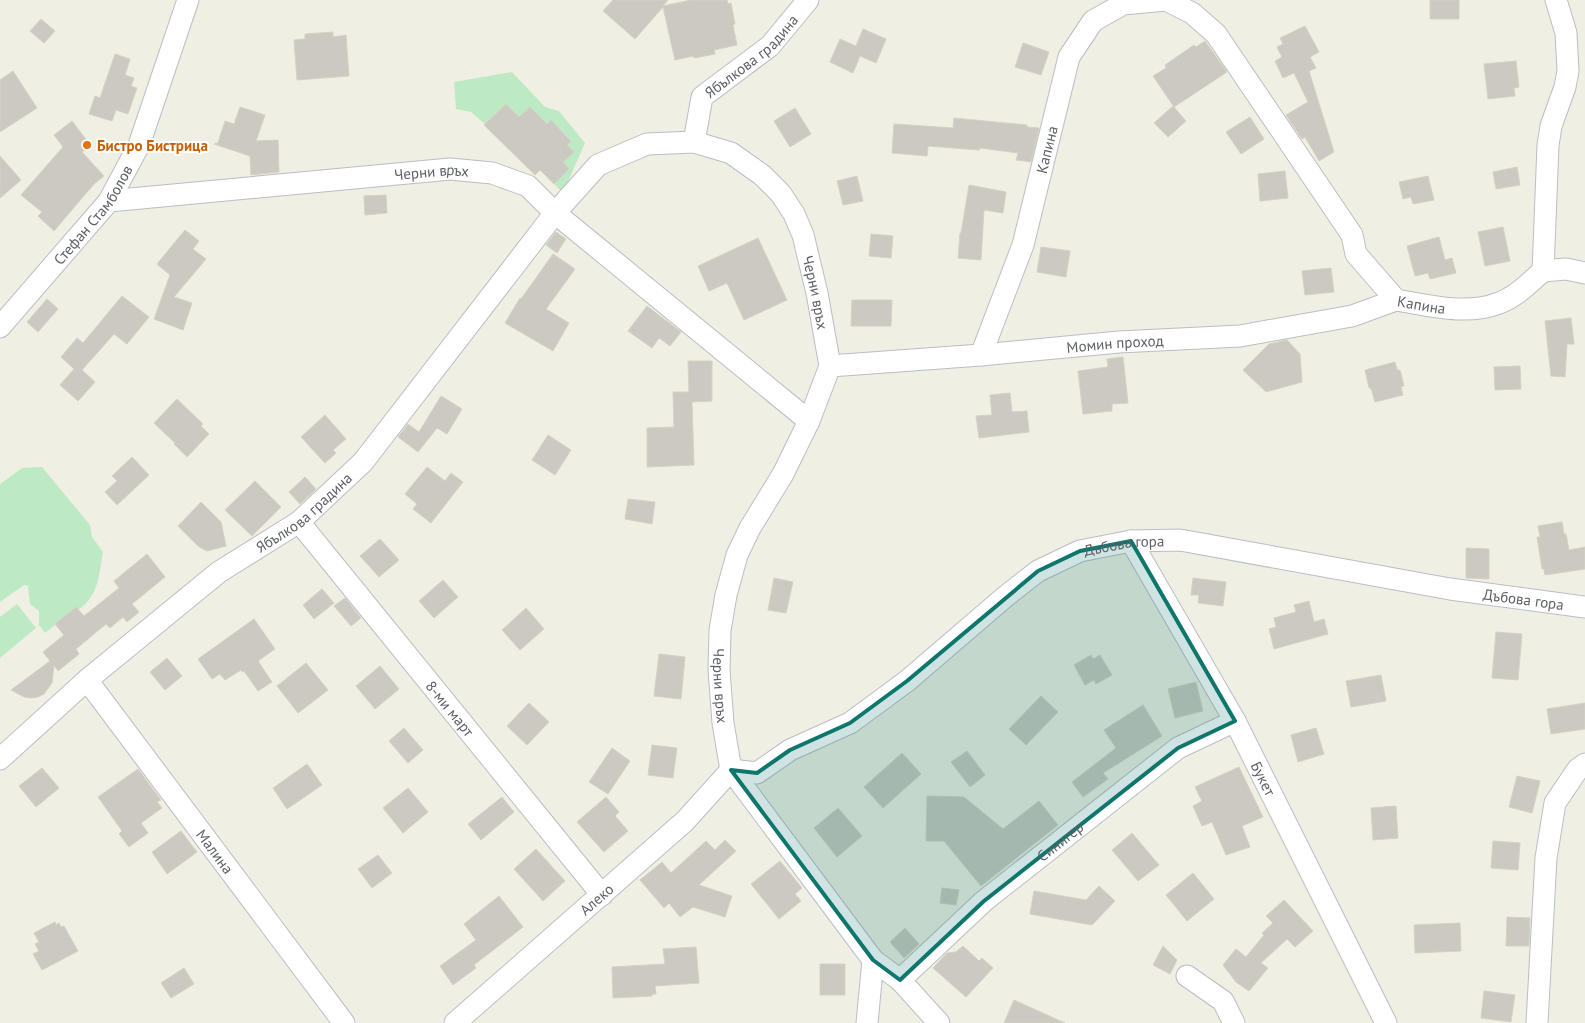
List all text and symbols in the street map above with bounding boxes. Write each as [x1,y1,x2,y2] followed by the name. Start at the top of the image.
[700,10,802,101] street label: Ябълкова градина
[1031,124,1061,175] street label: Капина
[97,136,208,155] place label: Бистро Бистрица
[81,139,93,151] marker: Бистро Бистрица
[393,159,470,184] street label: Черни връх
[49,162,136,268] street label: Стефан Стамболов
[799,253,833,331] street label: Черни връх
[1396,291,1447,318] street label: Капина
[1066,330,1164,356] street label: Момин проход
[252,468,356,556] street label: Ябълкова градина
[1082,531,1164,560] street label: Дъбова гора
[1482,584,1565,614] street label: Дъбова гора
[709,648,733,724] street label: Черни връх
[422,676,479,740] street label: 8-ми март
[1247,758,1280,799] street label: Букет
[1033,817,1087,865] street label: Синигер
[193,825,238,877] street label: Малина
[575,879,617,919] street label: Алеко

